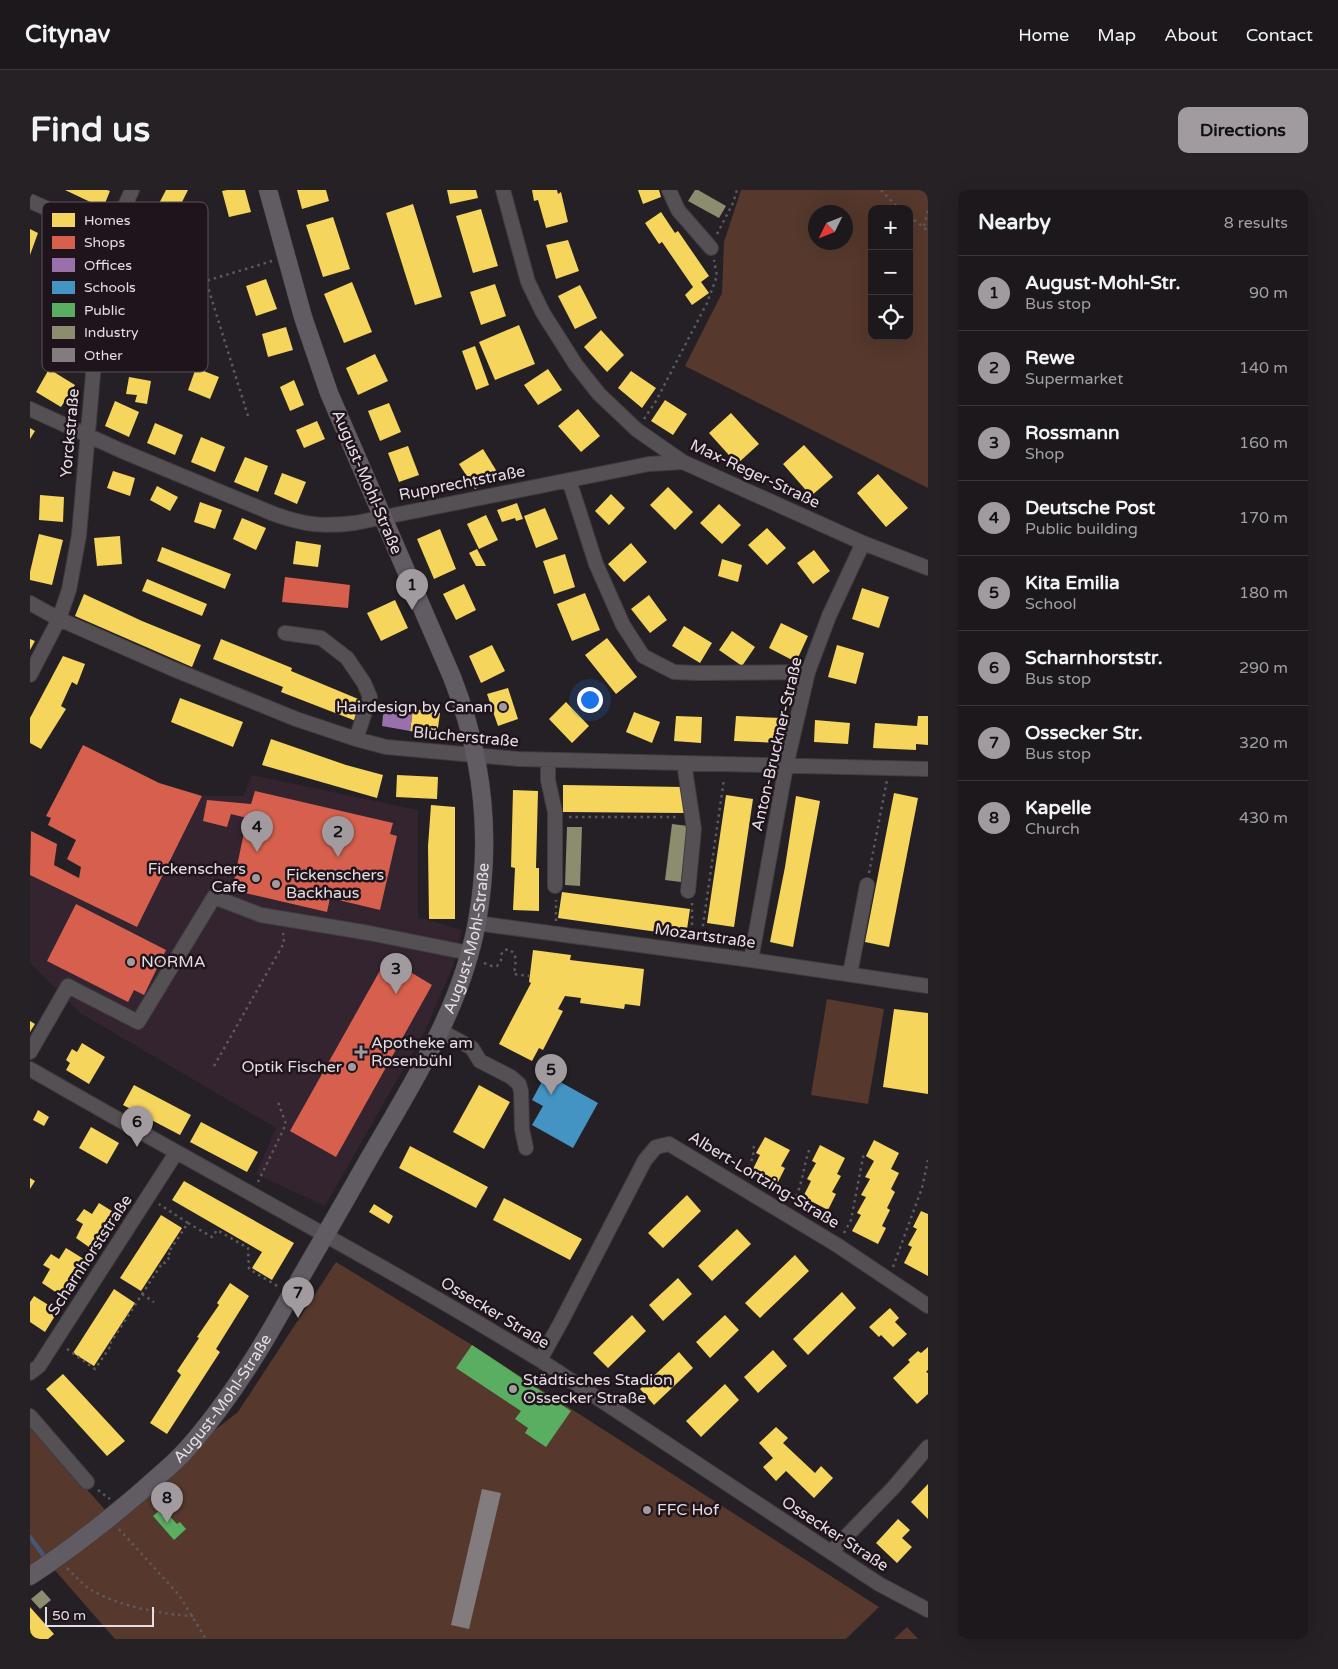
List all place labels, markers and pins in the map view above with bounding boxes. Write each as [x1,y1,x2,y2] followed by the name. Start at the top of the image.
[396,569,428,610] pin: 1
[336,697,493,717] place label: Hairdesign by Canan
[497,701,509,713] marker: Hairdesign by Canan
[241,811,273,852] pin: 4
[322,816,354,857] pin: 2
[148,859,246,897] place label: Fickenschers Cafe
[286,865,384,903] place label: Fickenschers Backhaus
[250,872,262,884] marker: Fickenschers Cafe
[270,878,282,890] marker: Fickenschers Backhaus
[141,952,206,972] place label: NORMA
[380,953,412,994] pin: 3
[125,956,137,968] marker: NORMA
[371,1033,473,1071] place label: Apotheke am Rosenbühl
[355,1046,367,1058] marker: Apotheke am Rosenbühl
[535,1054,567,1095] pin: 5
[241,1057,343,1077] place label: Optik Fischer
[346,1061,358,1073] marker: Optik Fischer
[121,1106,153,1147] pin: 6
[282,1277,314,1318] pin: 7
[523,1370,673,1408] place label: Städtisches Stadion Ossecker Straße
[507,1383,519,1395] marker: Städtisches Stadion Ossecker Straße
[151,1482,183,1523] pin: 8
[657,1500,720,1520] place label: FFC Hof
[641,1504,653,1516] marker: FFC Hof

